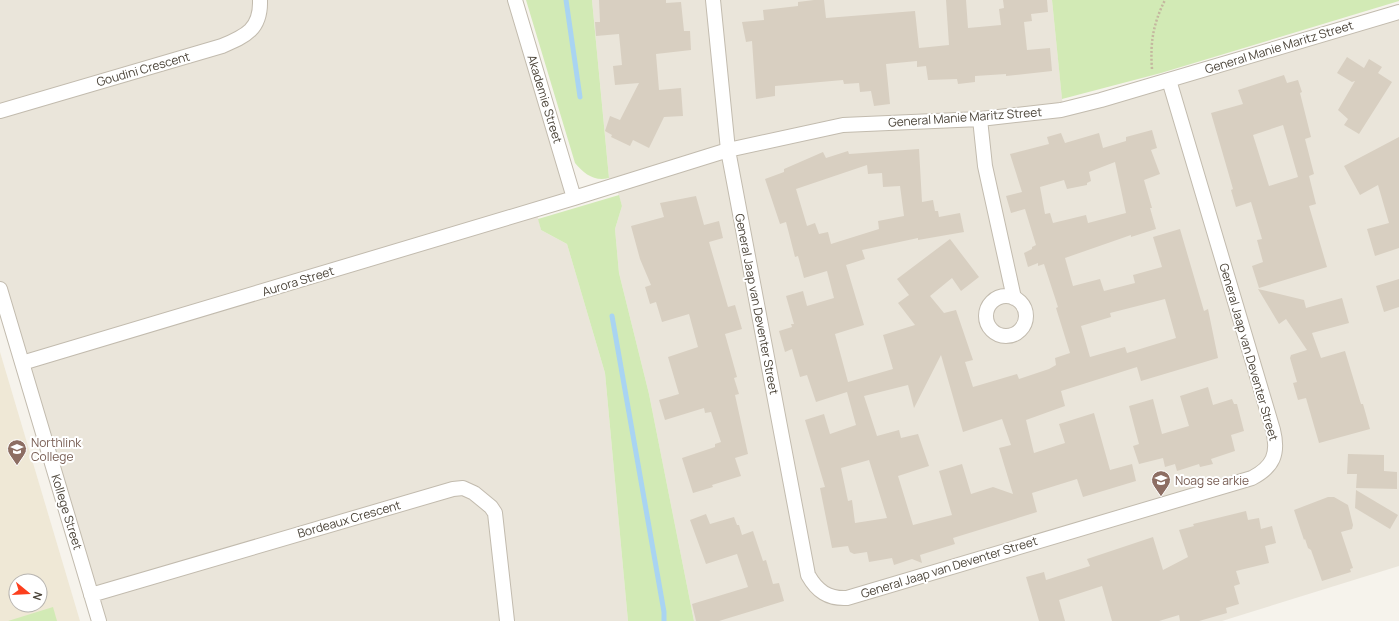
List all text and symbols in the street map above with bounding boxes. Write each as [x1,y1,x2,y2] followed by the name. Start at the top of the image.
[1203,16,1355,78] street label: General Manie Maritz Street
[94,48,192,90] street label: Goudini Crescent
[523,53,567,146] street label: Akademie Street
[888,103,1043,131] street label: General Manie Maritz Street
[731,212,783,396] street label: General Jaap van Deventer Street
[1215,261,1283,443] street label: General Jaap van Deventer Street
[260,262,336,300] street label: Aurora Street
[31,434,82,465] place label: Northlink College
[6,438,28,466] school or university icon: Northlink College
[1150,469,1172,497] school or university icon: Noag se arkie
[47,472,87,552] street label: Kollege Street
[1175,472,1249,489] place label: Noag se arkie
[295,496,403,542] street label: Bordeaux Crescent
[859,532,1040,602] street label: General Jaap van Deventer Street
[8,573,48,613] north arrow
[30,590,46,602] text: N

